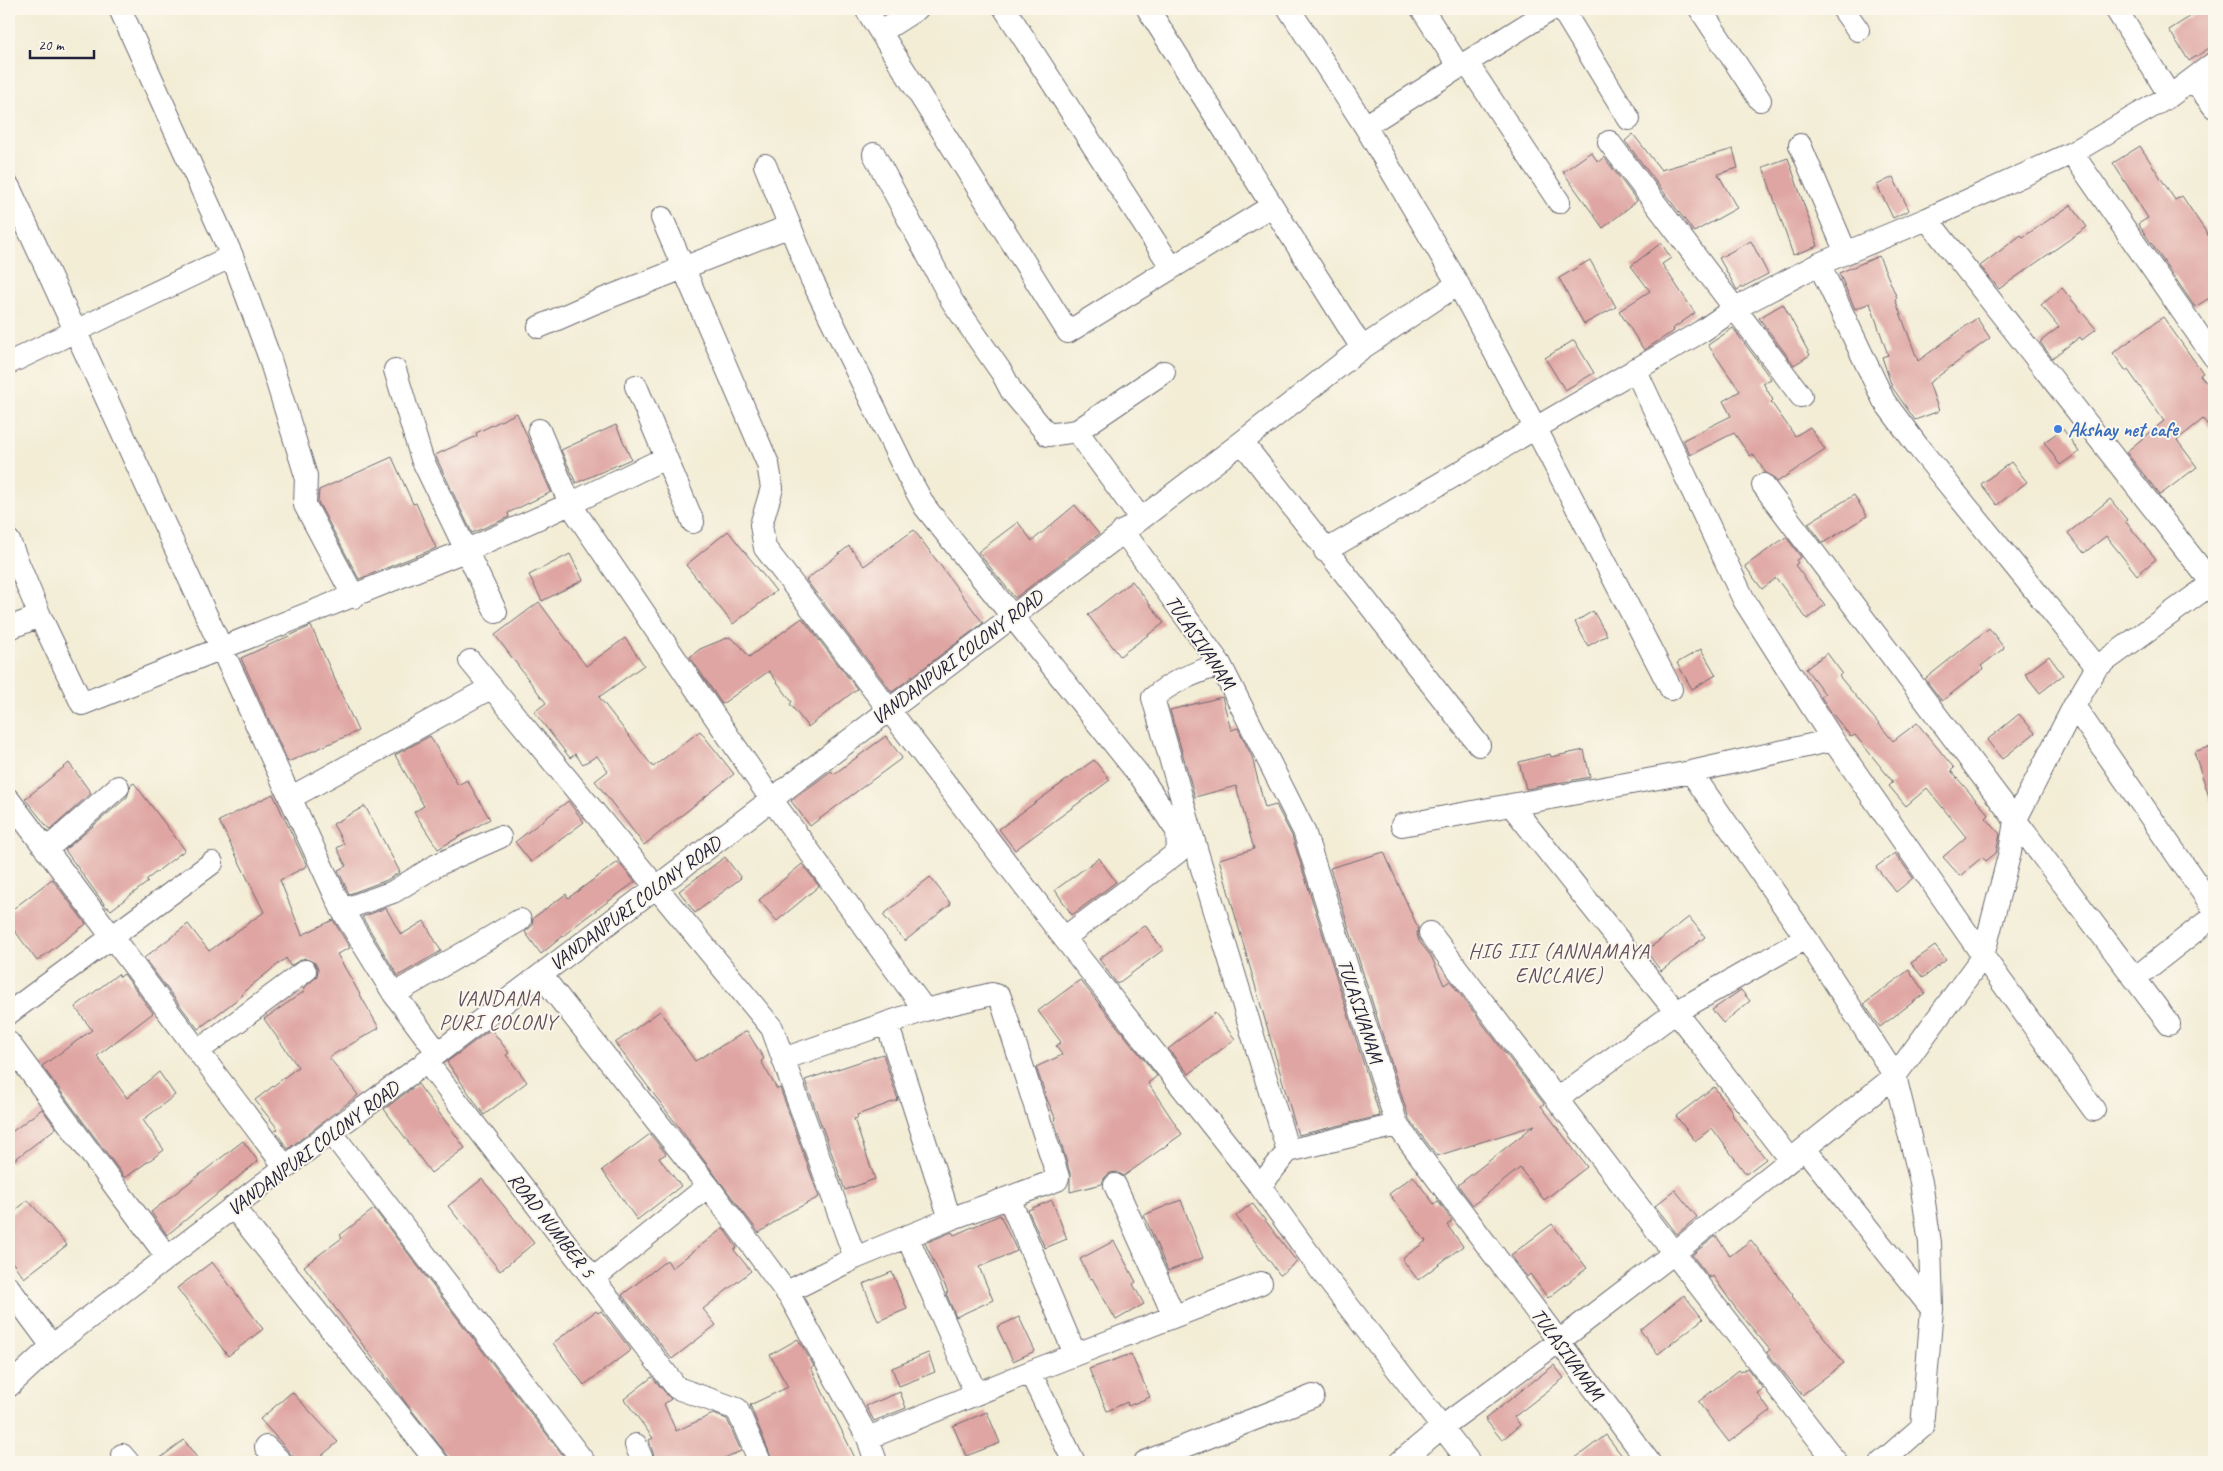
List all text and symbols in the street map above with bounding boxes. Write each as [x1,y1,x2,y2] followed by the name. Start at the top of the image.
[30,28,94,60] scale bar
[38,36,65,55] text: 20 m
[2068,417,2180,442] place label: Akshay net cafe
[2052,423,2064,435] marker: Akshay net cafe
[866,583,1050,730] street label: VANDANPURI COLONY ROAD
[1160,590,1242,695] street label: TULASIVANAM
[544,829,728,976] street label: VANDANPURI COLONY ROAD
[1468,938,1650,988] district label: HIG III (ANNAMAYA ENCLAVE)
[1332,956,1390,1068] street label: TULASIVANAM
[439,985,560,1035] district label: VANDANA PURI COLONY
[222,1074,406,1221] street label: VANDANPURI COLONY ROAD
[503,1168,601,1284] street label: ROAD NUMBER 5
[1526,1303,1610,1407] street label: TULASIVANAM

